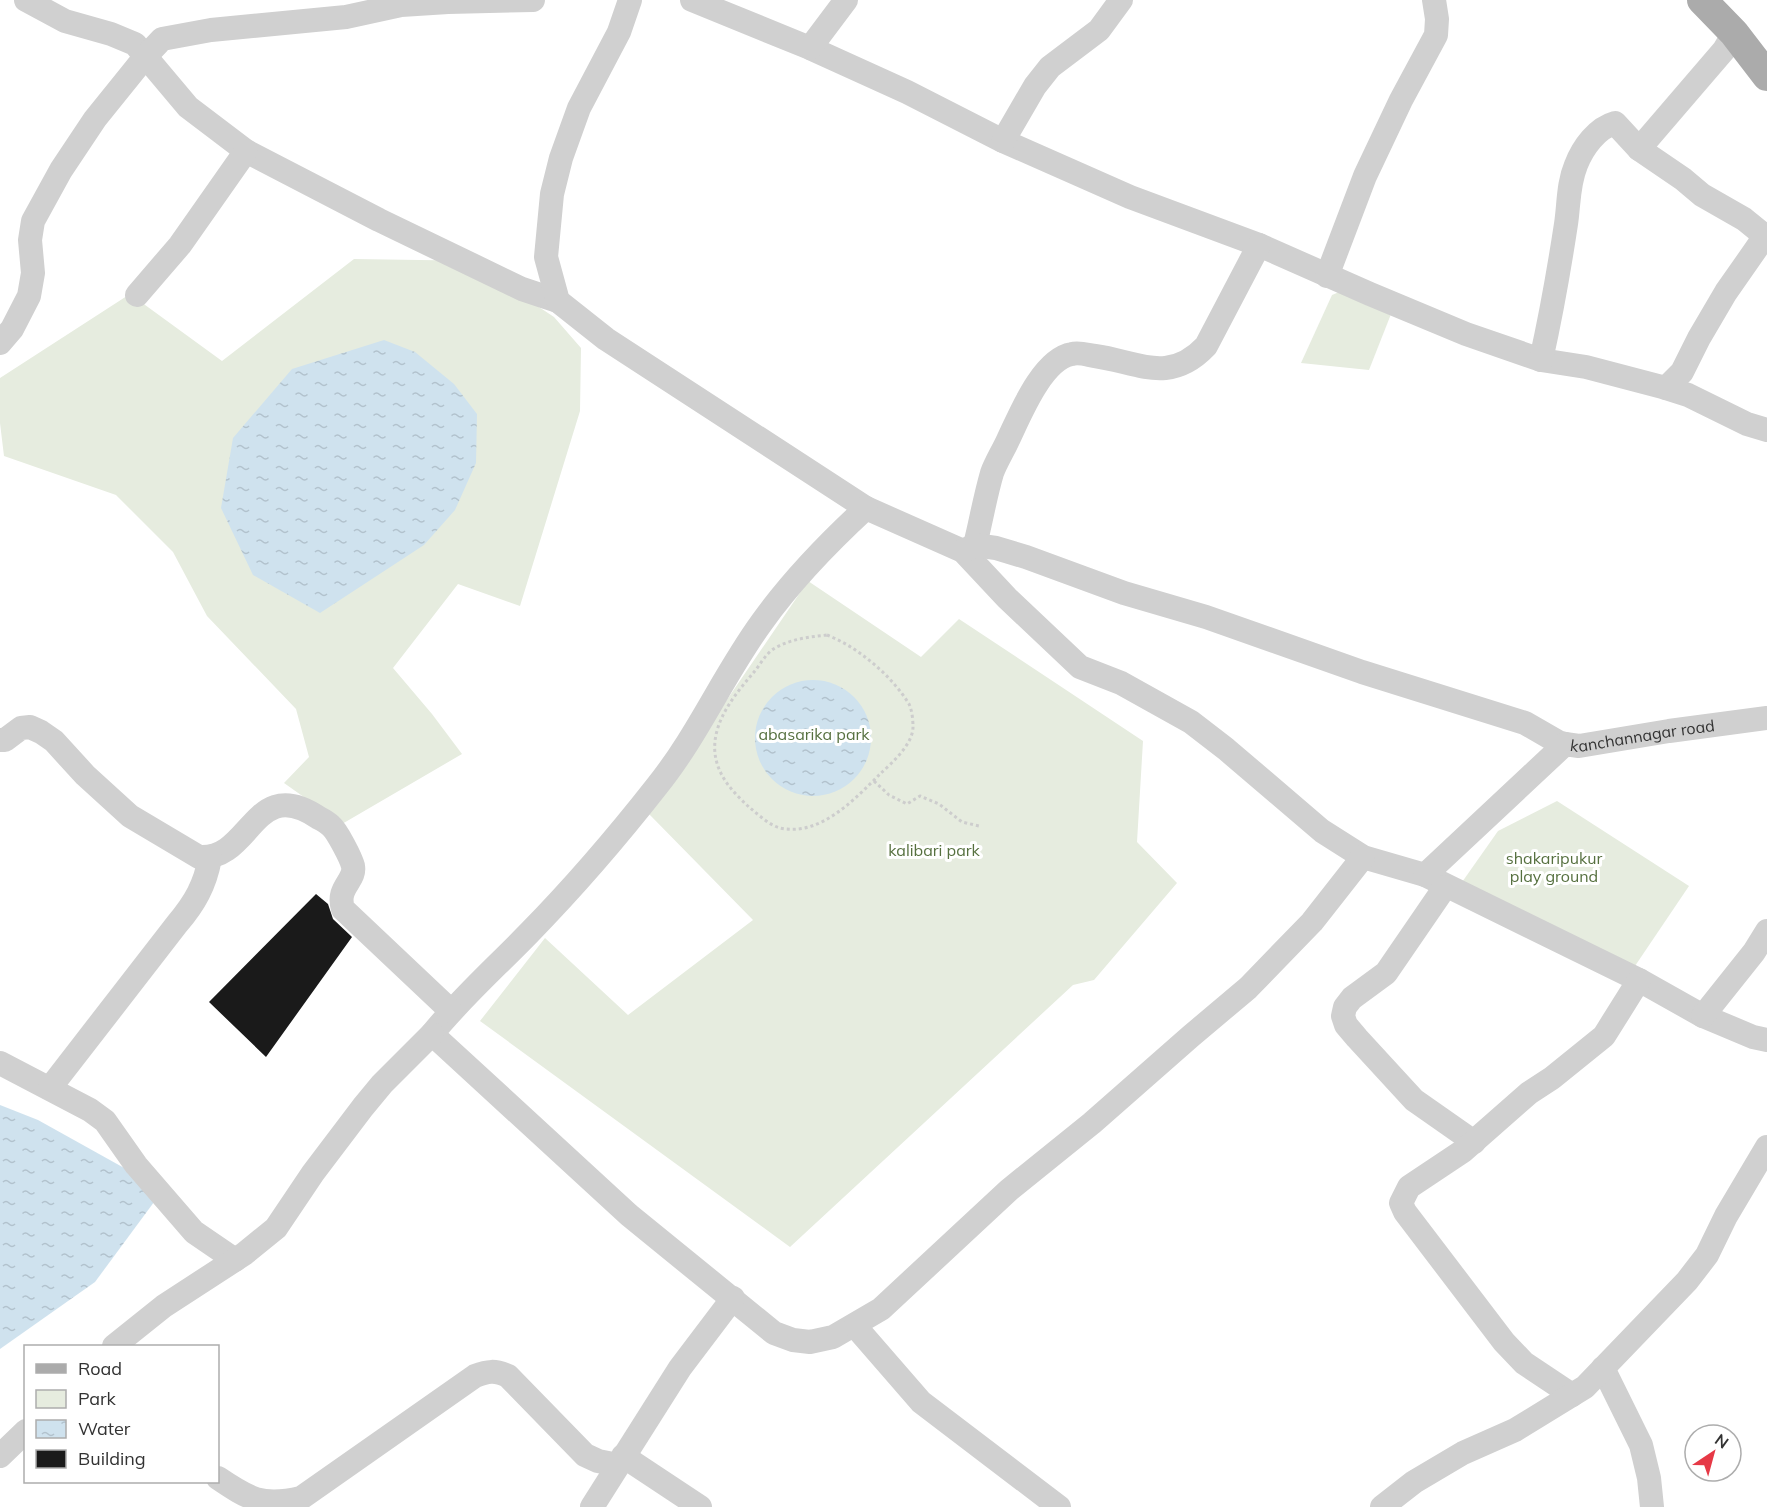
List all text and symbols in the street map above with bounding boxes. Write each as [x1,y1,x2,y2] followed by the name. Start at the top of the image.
[1569,715,1716,756] street label: kanchannagar road
[758,724,870,744] park label: abasarika park
[888,840,981,860] park label: kalibari park
[1506,848,1602,886] park label: shakaripukur play ground
[24,1345,219,1483] legend
[78,1357,122,1380] text: Road
[78,1387,117,1410] text: Park
[78,1417,131,1440] text: Water
[1683,1423,1743,1483] north arrow
[1711,1429,1733,1453] text: N
[78,1447,146,1470] text: Building

